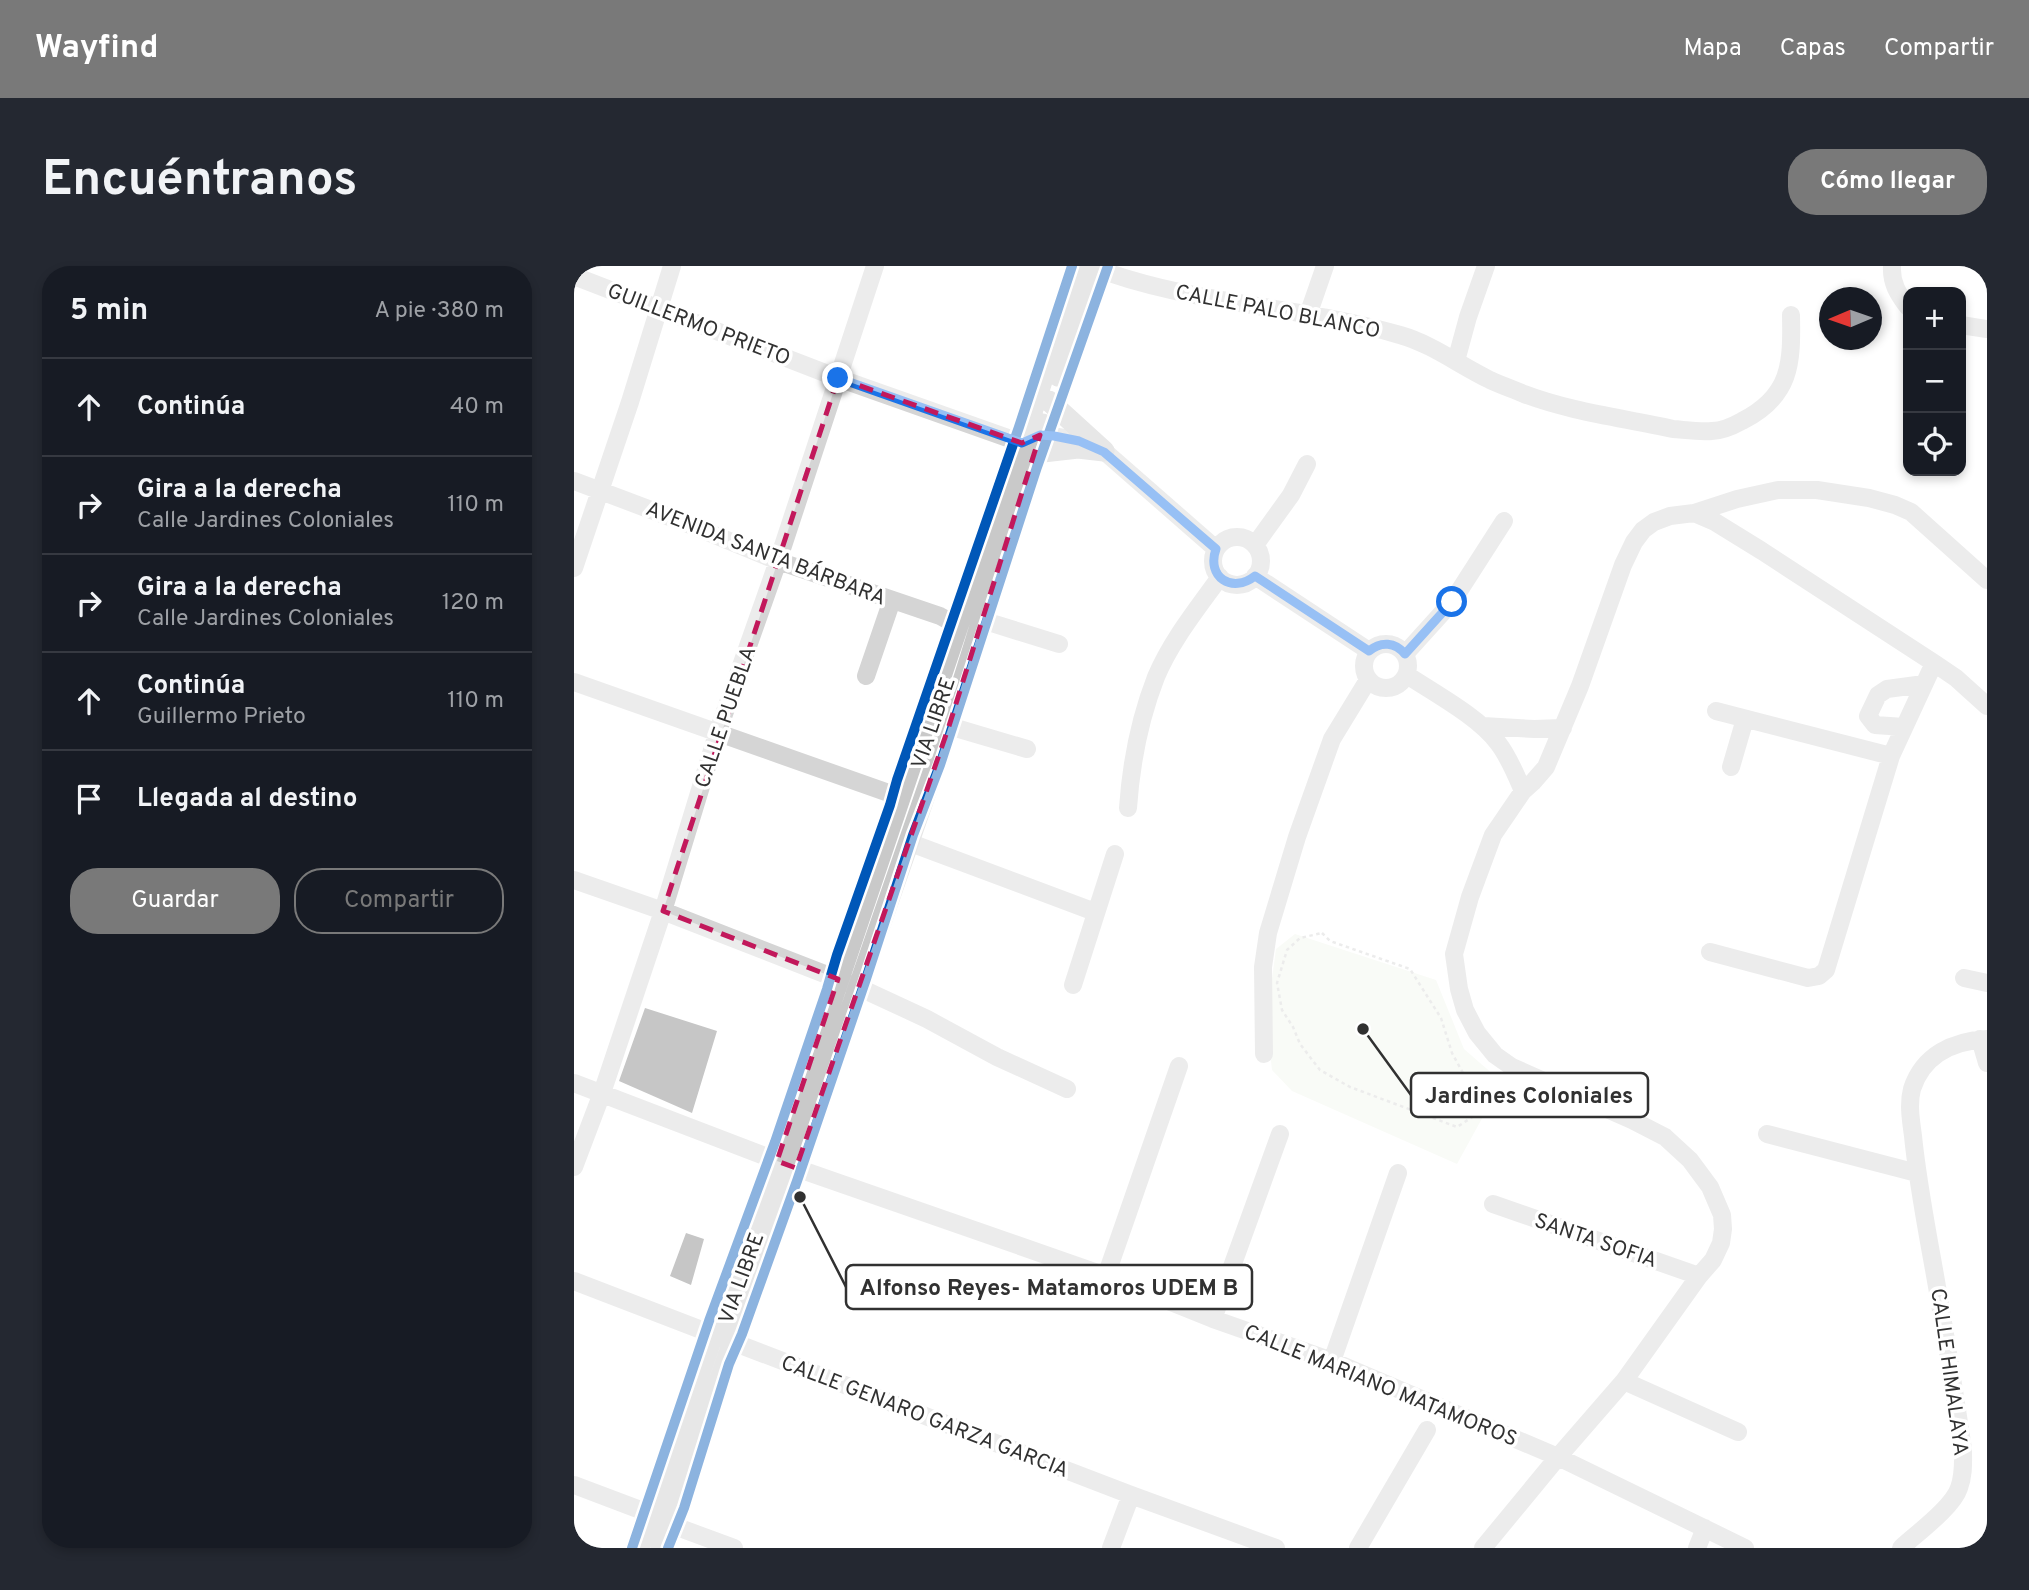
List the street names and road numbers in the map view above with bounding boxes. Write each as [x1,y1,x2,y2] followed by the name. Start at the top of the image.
[603,278,794,373] street label: GUILLERMO PRIETO
[1173,279,1382,346] street label: CALLE PALO BLANCO
[642,495,890,613] street label: AVENIDA SANTA BÁRBARA
[690,643,763,792] street label: CALLE PUEBLA
[906,674,963,773] street label: VIA LIBRE
[1531,1208,1660,1275] street label: SANTA SOFIA
[713,1229,771,1328] street label: VIA LIBRE
[1923,1287,1974,1458] street label: CALLE HIMALAYA
[1240,1319,1521,1454] street label: CALLE MARIANO MATAMOROS
[777,1350,1072,1485] street label: CALLE GENARO GARZA GARCIA

